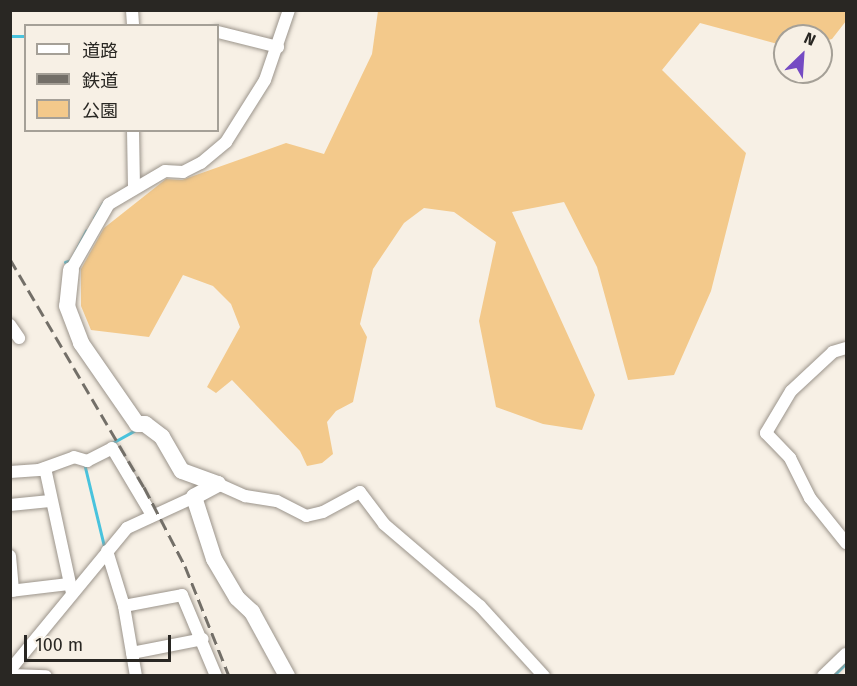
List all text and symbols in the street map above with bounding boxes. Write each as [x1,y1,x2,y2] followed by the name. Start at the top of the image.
[24,24,219,132] legend
[773,24,833,84] north arrow
[801,28,819,50] text: N
[82,40,118,62] text: 道路
[82,70,118,92] text: 鉄道
[82,100,118,122] text: 公園
[27,623,174,661] scale bar
[35,634,83,656] text: 100 m

